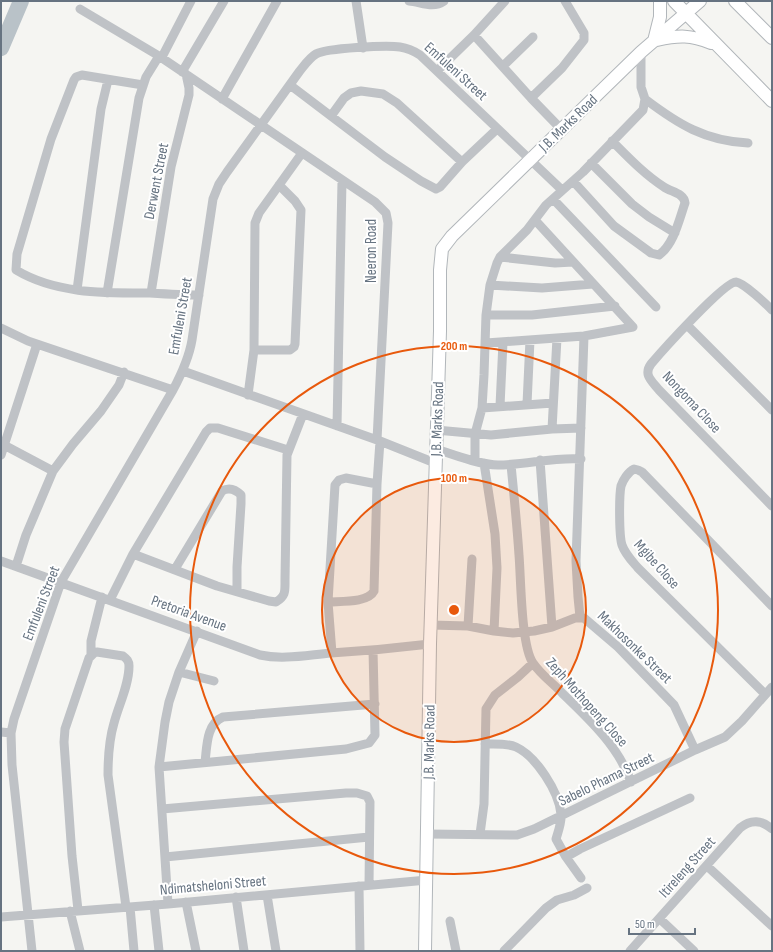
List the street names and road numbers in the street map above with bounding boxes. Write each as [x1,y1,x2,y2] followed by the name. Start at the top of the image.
[420,38,491,105] street label: Emfuleni Street
[534,91,602,157] street label: J.B. Marks Road
[140,141,173,221] street label: Derwent Street
[362,219,381,283] street label: Neeron Road
[164,275,197,356] street label: Emfuleni Street
[658,367,725,437] street label: Nongoma Close
[427,381,448,458] street label: J.B. Marks Road
[629,536,684,593] street label: Mgibe Close
[19,563,65,643] street label: Emfuleni Street
[148,591,229,636] street label: Pretoria Avenue
[593,607,676,688] street label: Makhosonke Street
[541,654,632,751] street label: Zeph Mothopeng Close
[419,705,440,780] street label: J.B. Marks Road
[555,748,657,811] street label: Sabelo Phama Street
[655,833,720,902] street label: Itireleng Street
[159,871,267,900] street label: Ndimatsheloni Street

